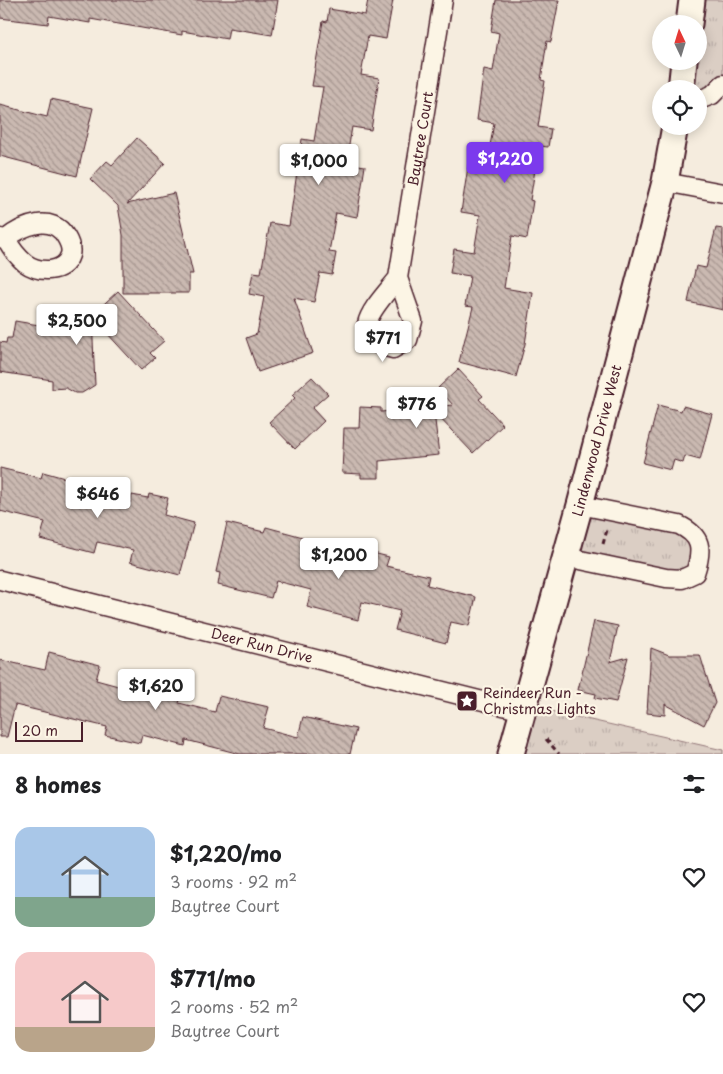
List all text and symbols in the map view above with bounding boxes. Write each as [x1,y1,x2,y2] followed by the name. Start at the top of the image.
[652,15,708,70] north arrow
[652,15,707,135] map controls
[652,80,707,135] button: locate
[402,90,438,188] street label: Baytree Court
[464,142,546,184] pin: $1,220
[278,144,360,186] pin: $1,000
[477,146,533,170] text: $1,220
[291,148,347,172] text: $1,000
[36,304,118,346] pin: $2,500
[47,308,107,332] text: $2,500
[353,320,413,363] pin: $771
[366,325,400,349] text: $771
[566,362,627,519] street label: Lindenwood Drive West
[387,386,447,429] pin: $776
[397,391,437,415] text: $776
[68,476,128,519] pin: $646
[77,481,119,505] text: $646
[298,538,380,580] pin: $1,200
[311,542,367,566] text: $1,200
[209,622,315,668] street label: Deer Run Drive
[115,668,197,711] pin: $1,620
[129,673,183,697] text: $1,620
[483,682,596,719] place label: Reindeer Run - Christmas Lights
[455,689,479,713] place icon: Reindeer Run - Christmas Lights
[15,719,82,742] scale bar
[22,720,58,741] text: 20 m
[15,768,101,800] text: 8 homes
[680,770,708,798] icon: filters
[170,837,282,869] text: $1,220/mo
[55,847,115,907] icon: home
[680,863,708,891] icon: heart
[170,869,297,893] text: 3 rooms · 92 m²
[170,893,279,917] text: Baytree Court
[170,962,255,994] text: $771/mo
[55,972,115,1032] icon: home
[680,988,708,1016] icon: heart
[170,994,298,1018] text: 2 rooms · 52 m²
[170,1018,279,1042] text: Baytree Court

